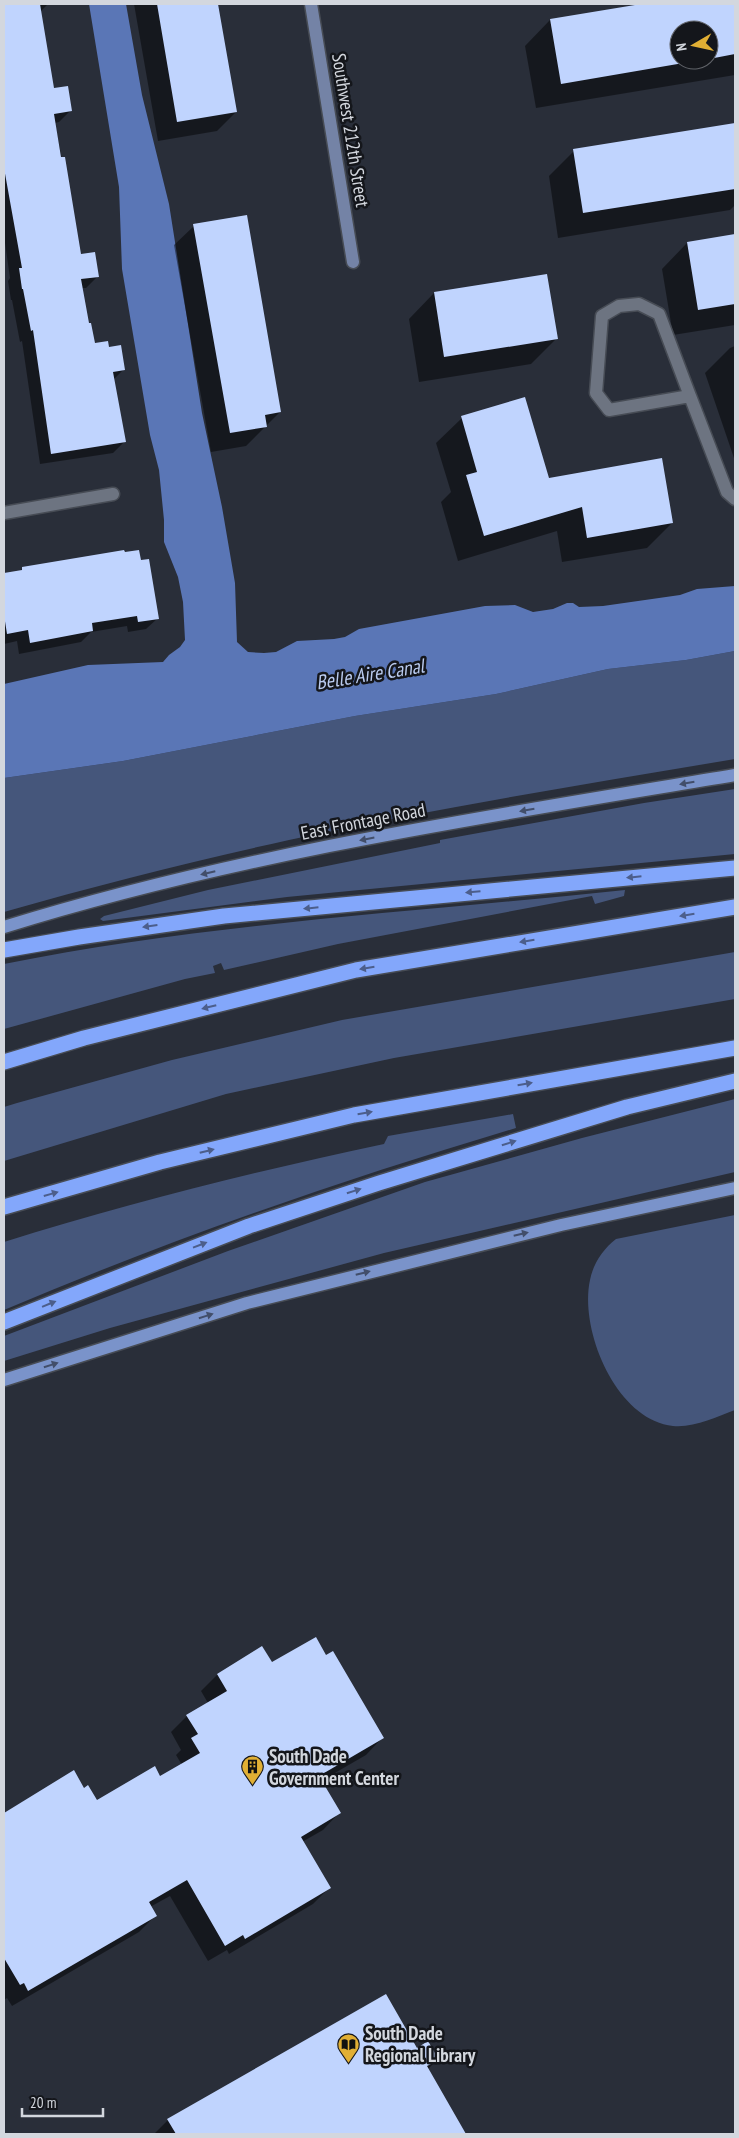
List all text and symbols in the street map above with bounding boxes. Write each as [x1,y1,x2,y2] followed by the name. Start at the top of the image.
[669,20,719,70] north arrow
[672,42,691,52] text: N
[327,51,375,209] street label: Southwest 212th Street
[314,652,428,695] water label: Belle Aire Canal
[679,779,695,787] one-way arrow
[299,797,427,845] street label: East Frontage Road
[519,806,535,814] one-way arrow
[359,835,375,843] one-way arrow
[201,869,216,877] one-way arrow
[626,874,642,882] one-way arrow
[464,889,480,897] one-way arrow
[303,904,319,912] one-way arrow
[679,911,695,919] one-way arrow
[141,923,157,931] one-way arrow
[518,938,534,946] one-way arrow
[358,964,374,972] one-way arrow
[201,1003,216,1011] one-way arrow
[518,1080,533,1088] one-way arrow
[358,1109,374,1117] one-way arrow
[501,1139,516,1147] one-way arrow
[200,1147,215,1155] one-way arrow
[346,1187,361,1194] one-way arrow
[43,1189,58,1197] one-way arrow
[514,1230,529,1238] one-way arrow
[193,1240,207,1248] one-way arrow
[356,1269,371,1277] one-way arrow
[42,1300,56,1308] one-way arrow
[199,1311,214,1319] one-way arrow
[44,1360,59,1368] one-way arrow
[269,1744,399,1790] place label: South Dade Government Center
[241,1755,265,1786] building icon: South Dade Government Center
[365,2021,476,2067] place label: South Dade Regional Library
[337,2032,361,2063] library icon: South Dade Regional Library
[22,2086,104,2118] scale bar
[30,2093,56,2112] text: 20 m

